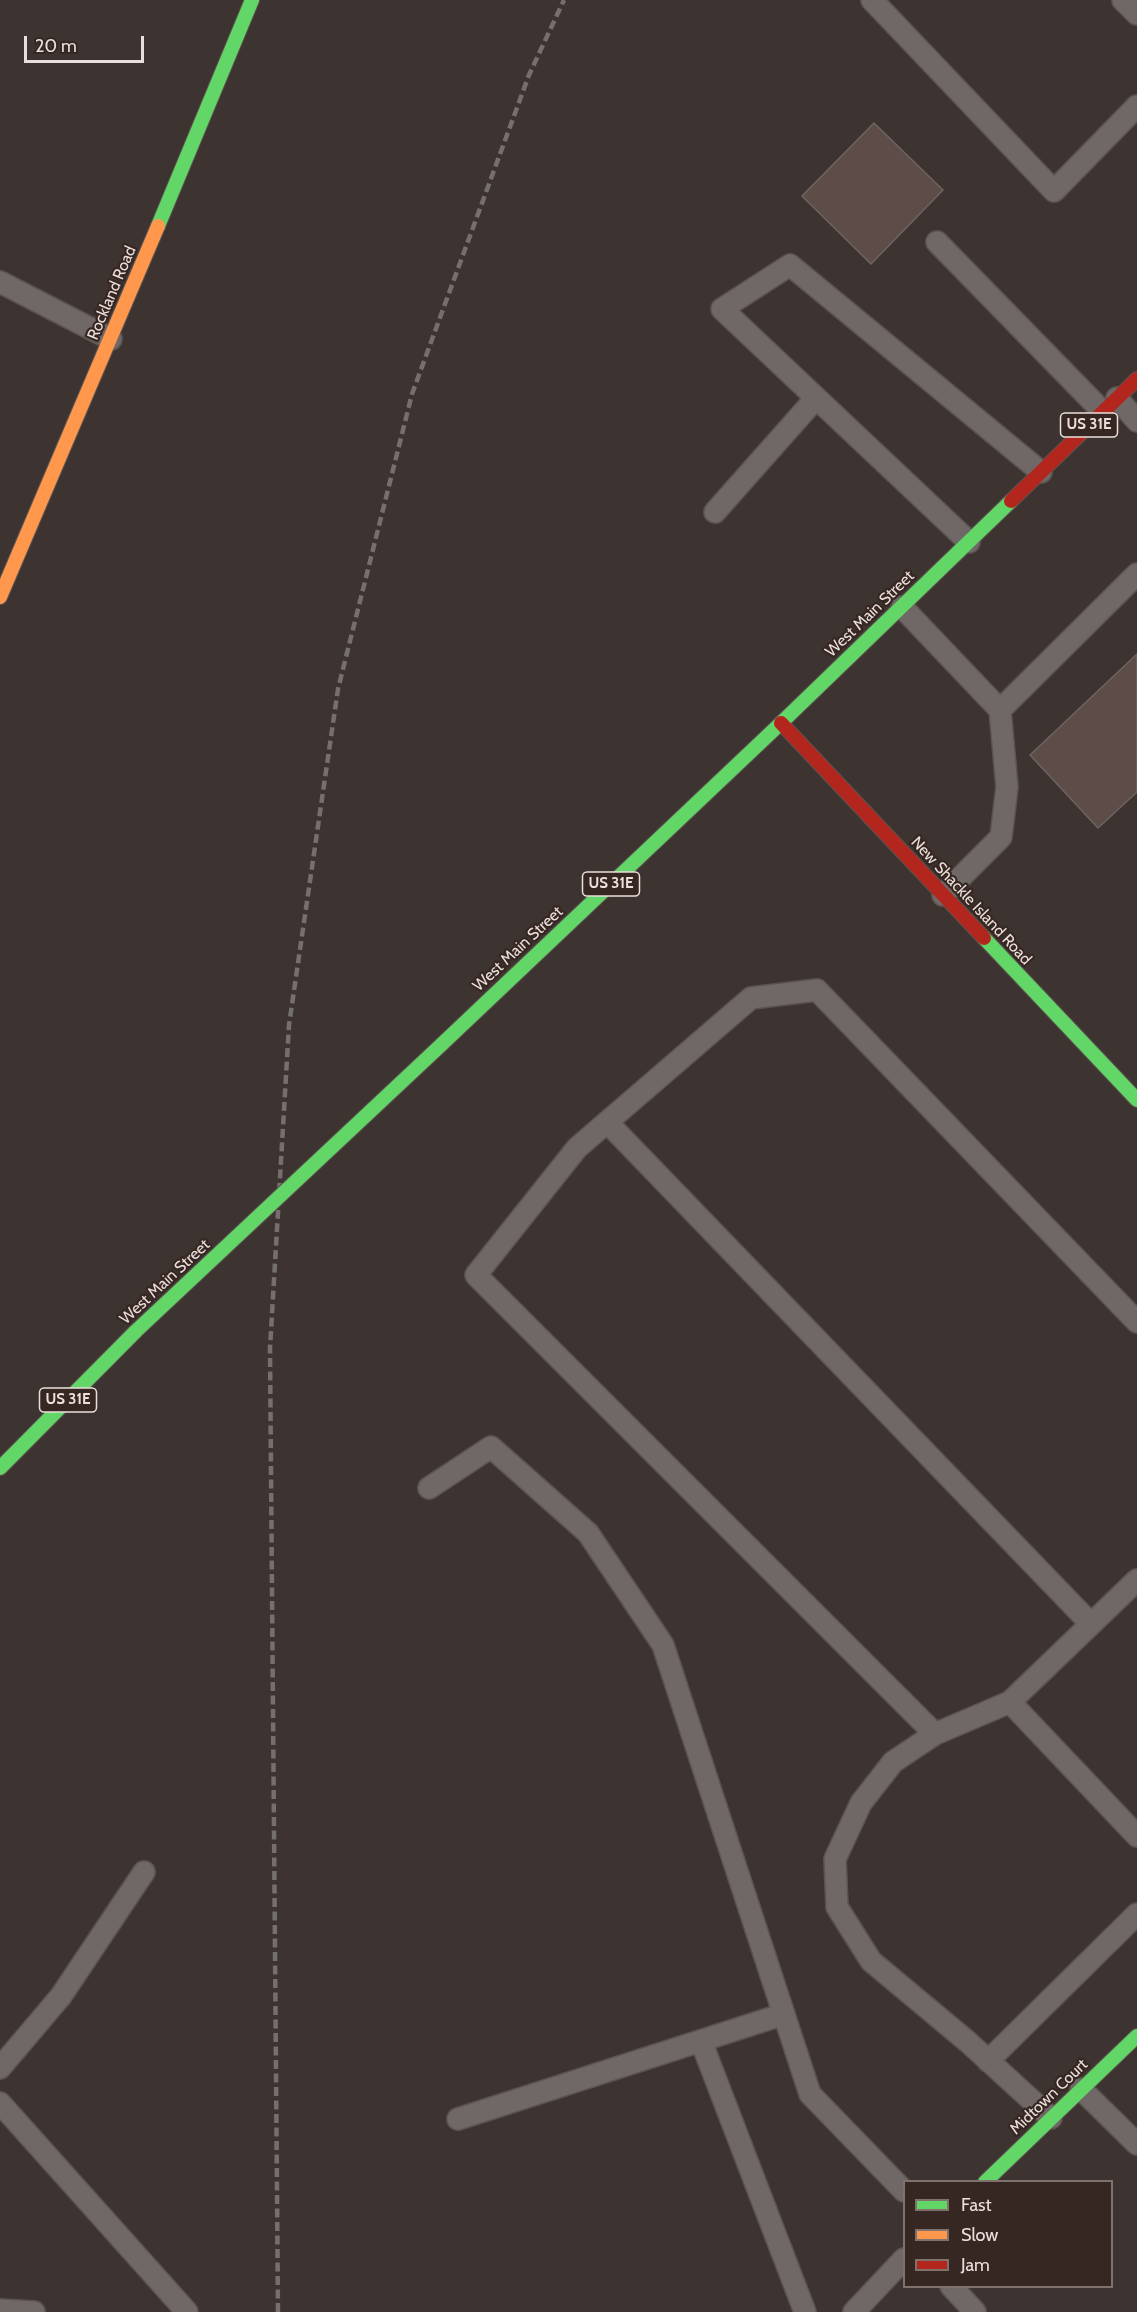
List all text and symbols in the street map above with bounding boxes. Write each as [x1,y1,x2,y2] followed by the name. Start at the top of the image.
[27,24,147,62] scale bar
[35,35,77,57] text: 20 m
[84,243,140,343] street label: Rockland Road
[1060,413,1118,437] road number: US 31E
[822,567,918,661] street label: West Main Street
[907,833,1035,969] street label: New Shackle Island Road
[582,872,640,896] road number: US 31E
[469,902,567,996] street label: West Main Street
[116,1235,214,1329] street label: West Main Street
[40,1388,97,1412] road number: US 31E
[1006,2055,1092,2139] street label: Midtown Court
[903,2180,1113,2288] legend
[961,2194,992,2216] text: Fast
[961,2224,998,2246] text: Slow
[961,2254,990,2276] text: Jam

